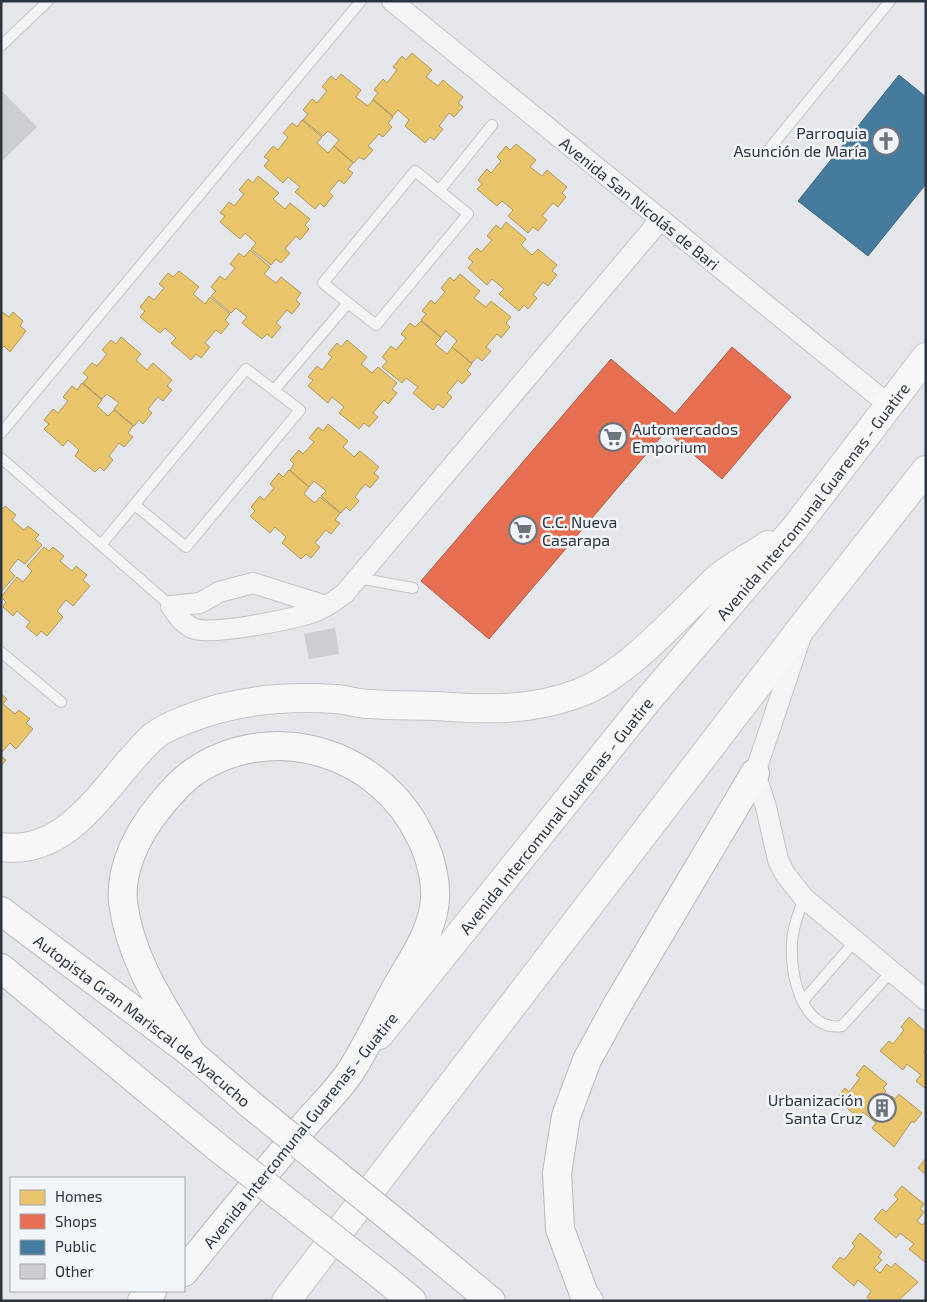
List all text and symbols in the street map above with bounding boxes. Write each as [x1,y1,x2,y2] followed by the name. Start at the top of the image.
[733,123,867,160] place label: Parroquia Asunción de María
[871,126,901,156] church icon: Parroquia Asunción de María
[557,132,724,273] street label: Avenida San Nicolás de Bari
[712,378,913,623] street label: Avenida Intercomunal Guarenas - Guatire
[632,419,738,456] place label: Automercados Emporium
[598,422,628,452] supermarket icon: Automercados Emporium
[542,512,617,549] place label: C.C. Nueva Casarapa
[508,515,538,545] supermarket icon: C.C. Nueva Casarapa
[455,693,656,937] street label: Avenida Intercomunal Guarenas - Guatire
[31,930,255,1110] street label: Autopista Gran Mariscal de Ayacucho
[199,1008,401,1252] street label: Avenida Intercomunal Guarenas - Guatire
[768,1090,863,1127] place label: Urbanización Santa Cruz
[867,1093,897,1123] building icon: Urbanización Santa Cruz
[10,1177,185,1292] legend
[55,1187,102,1205] text: Homes
[55,1212,97,1230] text: Shops
[55,1237,96,1255] text: Public
[55,1262,94,1280] text: Other

